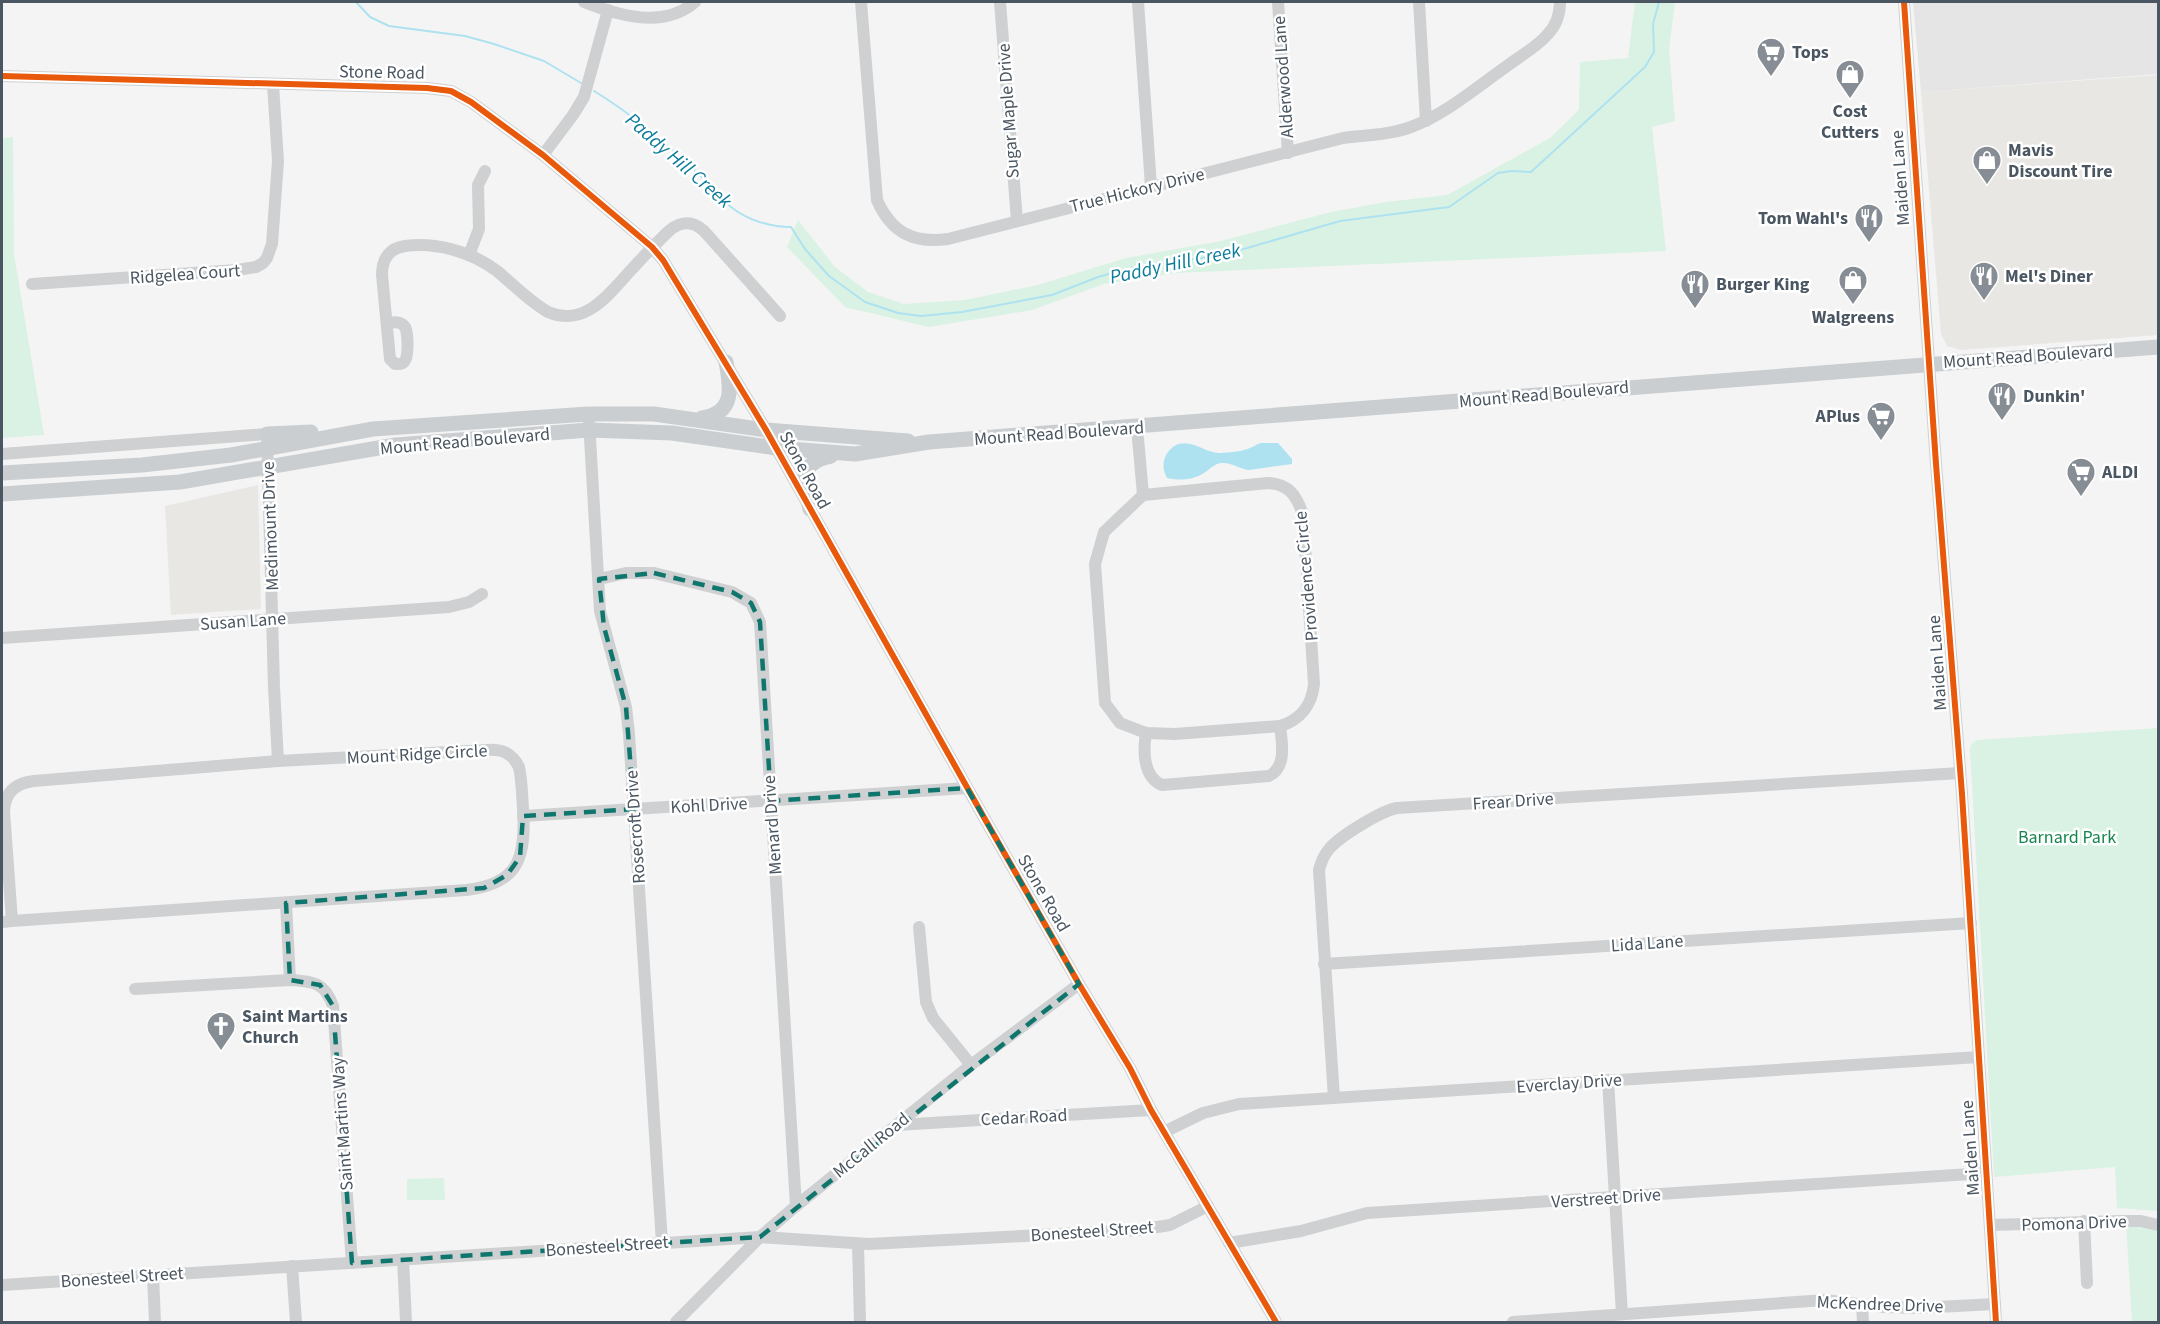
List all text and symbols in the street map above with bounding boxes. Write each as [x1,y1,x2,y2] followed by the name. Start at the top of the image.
[1267,15,1300,139] street label: Alderwood Lane
[1755,36,1787,78] supermarket icon: Tops
[1792,40,1829,65] place label: Tops
[991,43,1026,179] street label: Sugar Maple Drive
[1834,58,1866,100] shop icon: Cost Cutters
[339,59,425,86] street label: Stone Road
[1821,99,1879,145] place label: Cost Cutters
[619,106,738,215] water label: Paddy Hill Creek
[1885,129,1916,226] street label: Maiden Lane
[2008,138,2113,184] place label: Mavis Discount Tire
[1971,144,2003,186] shop icon: Mavis Discount Tire
[1067,162,1207,219] street label: True Hickory Drive
[1853,202,1885,244] restaurant icon: Tom Wahl's
[1758,206,1848,231] place label: Tom Wahl's
[1107,236,1244,292] water label: Paddy Hill Creek
[129,258,241,291] street label: Ridgelea Court
[1968,260,2000,302] restaurant icon: Mel's Diner
[1837,264,1869,306] shop icon: Walgreens
[2005,264,2094,289] place label: Mel's Diner
[1679,268,1711,310] restaurant icon: Burger King
[1716,272,1810,297] place label: Burger King
[1812,305,1894,330] place label: Walgreens
[1942,338,2114,375] street label: Mount Read Boulevard
[1458,375,1630,414] street label: Mount Read Boulevard
[1986,380,2018,422] restaurant icon: Dunkin'
[2023,384,2085,409] place label: Dunkin'
[1865,400,1897,442] supermarket icon: APlus
[1815,404,1860,429] place label: APlus
[973,415,1145,452] street label: Mount Read Boulevard
[379,422,551,461] street label: Mount Read Boulevard
[773,427,836,514] street label: Stone Road
[2065,456,2097,498] supermarket icon: ALDI
[2101,460,2139,485] place label: ALDI
[256,461,285,591] street label: Medimount Drive
[1288,510,1325,642] street label: Providence Circle
[199,606,287,637] street label: Susan Lane
[1922,614,1953,711] street label: Maiden Lane
[346,738,488,771] street label: Mount Ridge Circle
[619,769,652,884] street label: Rosecroft Drive
[757,774,788,876] street label: Menard Drive
[1472,786,1554,817] street label: Frear Drive
[670,791,748,820] street label: Kohl Drive
[2018,825,2116,850] park label: Barnard Park
[1011,850,1076,937] street label: Stone Road
[1610,928,1684,958] street label: Lida Lane
[242,1004,348,1050] place label: Saint Martins Church
[205,1010,237,1052] church icon: Saint Martins Church
[325,1056,360,1192] street label: Saint Martins Way
[1516,1067,1623,1100] street label: Everclay Drive
[1955,1099,1986,1196] street label: Maiden Lane
[980,1103,1068,1132] street label: Cedar Road
[828,1107,915,1184] street label: McCall Road
[1550,1182,1662,1215] street label: Verstreet Drive
[2021,1209,2127,1238] street label: Pomona Drive
[1030,1215,1154,1248] street label: Bonesteel Street
[545,1230,669,1263] street label: Bonesteel Street
[60,1261,184,1294] street label: Bonesteel Street
[1816,1290,1944,1319] street label: McKendree Drive

